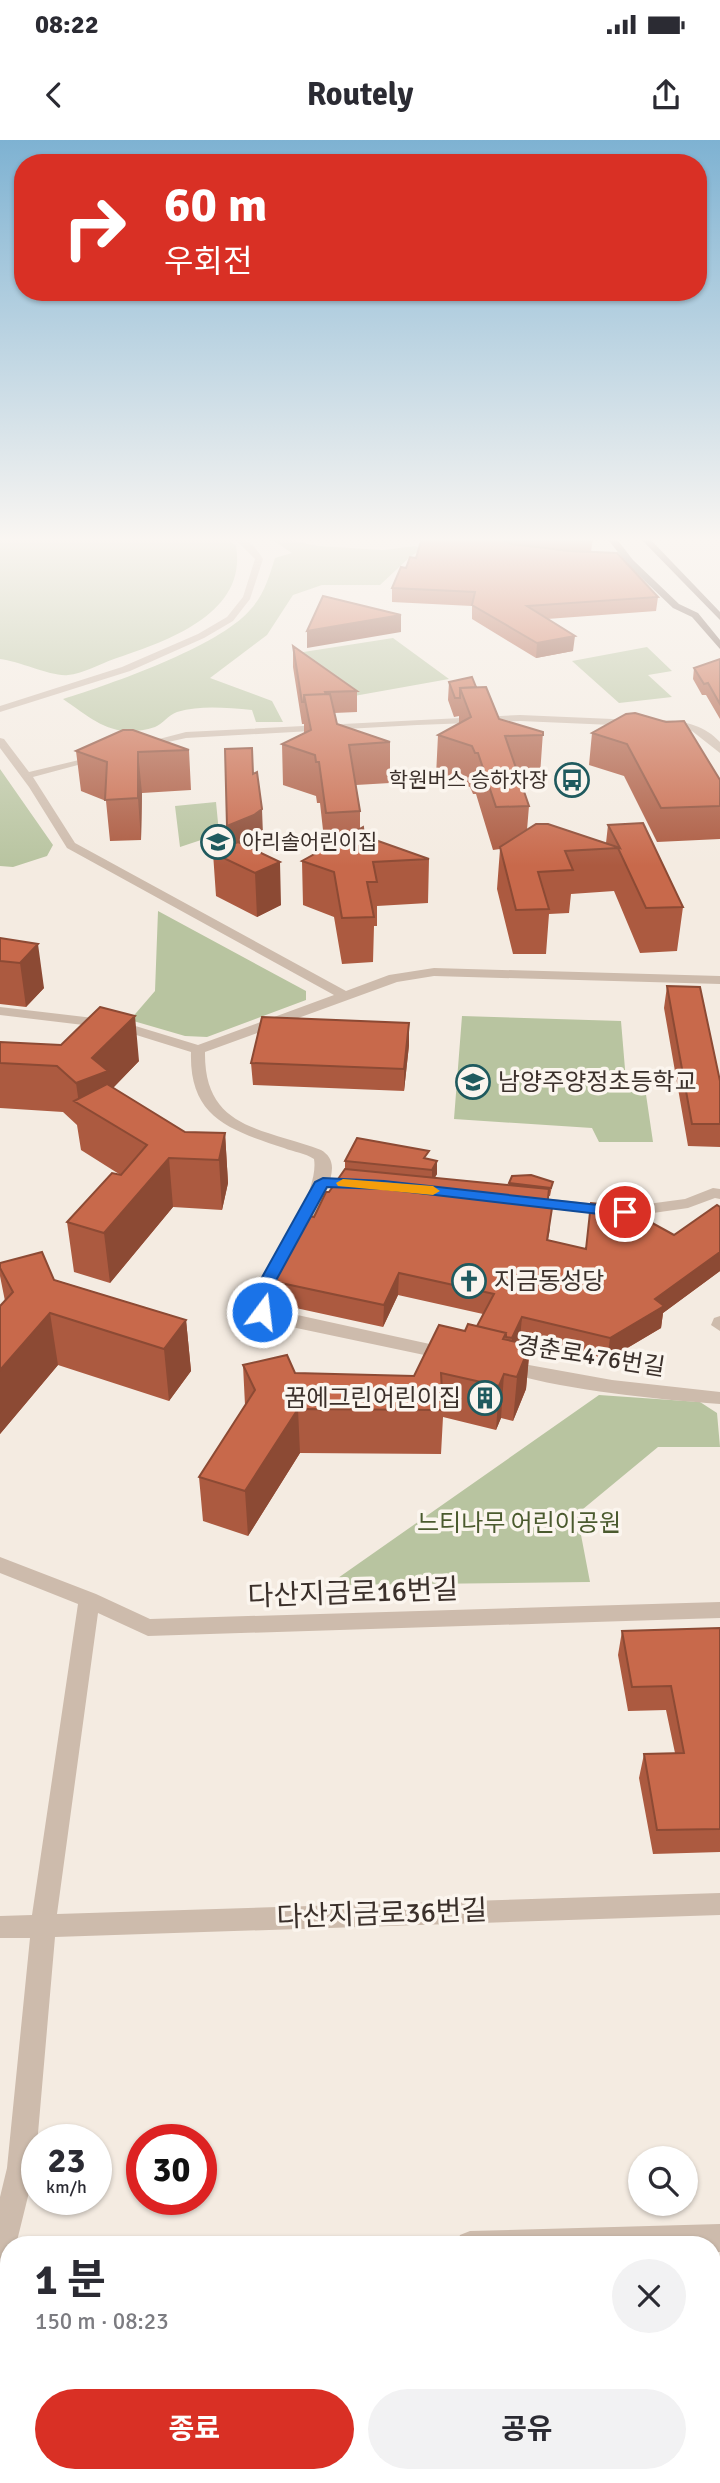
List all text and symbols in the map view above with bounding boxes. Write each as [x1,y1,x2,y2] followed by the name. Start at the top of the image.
[35,9,99,41] text: 08:22
[307,75,413,114] text: Routely
[35,76,73,114] icon: back
[647,76,685,114] icon: share
[164,175,267,235] text: 60 m
[49,182,140,273] icon: right
[164,242,252,281] text: 우회전
[553,761,591,799] bus stop icon: 학원버스 승하차장
[389,767,548,793] place label: 학원버스 승하차장
[199,823,237,861] school or university icon: 아리솔어린이집
[242,829,377,855] place label: 아리솔어린이집
[454,1063,492,1101] school or university icon: 남양주양정초등학교
[498,1067,697,1097] place label: 남양주양정초등학교
[595,1182,655,1242] pin
[606,1193,644,1231] icon: arrive
[450,1262,488,1300] church icon: 지금동성당
[494,1266,604,1296] place label: 지금동성당
[225,1275,299,1349] position arrow
[515,1330,667,1382] street label: 경춘로476번길
[466,1379,504,1417] building icon: 꿈에그린어린이집
[284,1383,461,1413] place label: 꿈에그린어린이집
[417,1508,621,1538] park label: 느티나무 어린이공원
[247,1572,459,1614] street label: 다산지금로16번길
[276,1893,488,1935] street label: 다산지금로36번길
[126,2124,217,2215] speed limit sign: 30
[48,2139,85,2182] text: 23
[628,2146,698,2216] map controls
[628,2146,698,2216] button: search
[46,2176,87,2198] text: km/h
[35,2255,106,2306] text: 1 분
[612,2259,686,2333] button: close
[35,2307,169,2336] text: 150 m · 08:23
[35,2389,354,2469] button: 종료
[368,2389,686,2469] button: 공유

